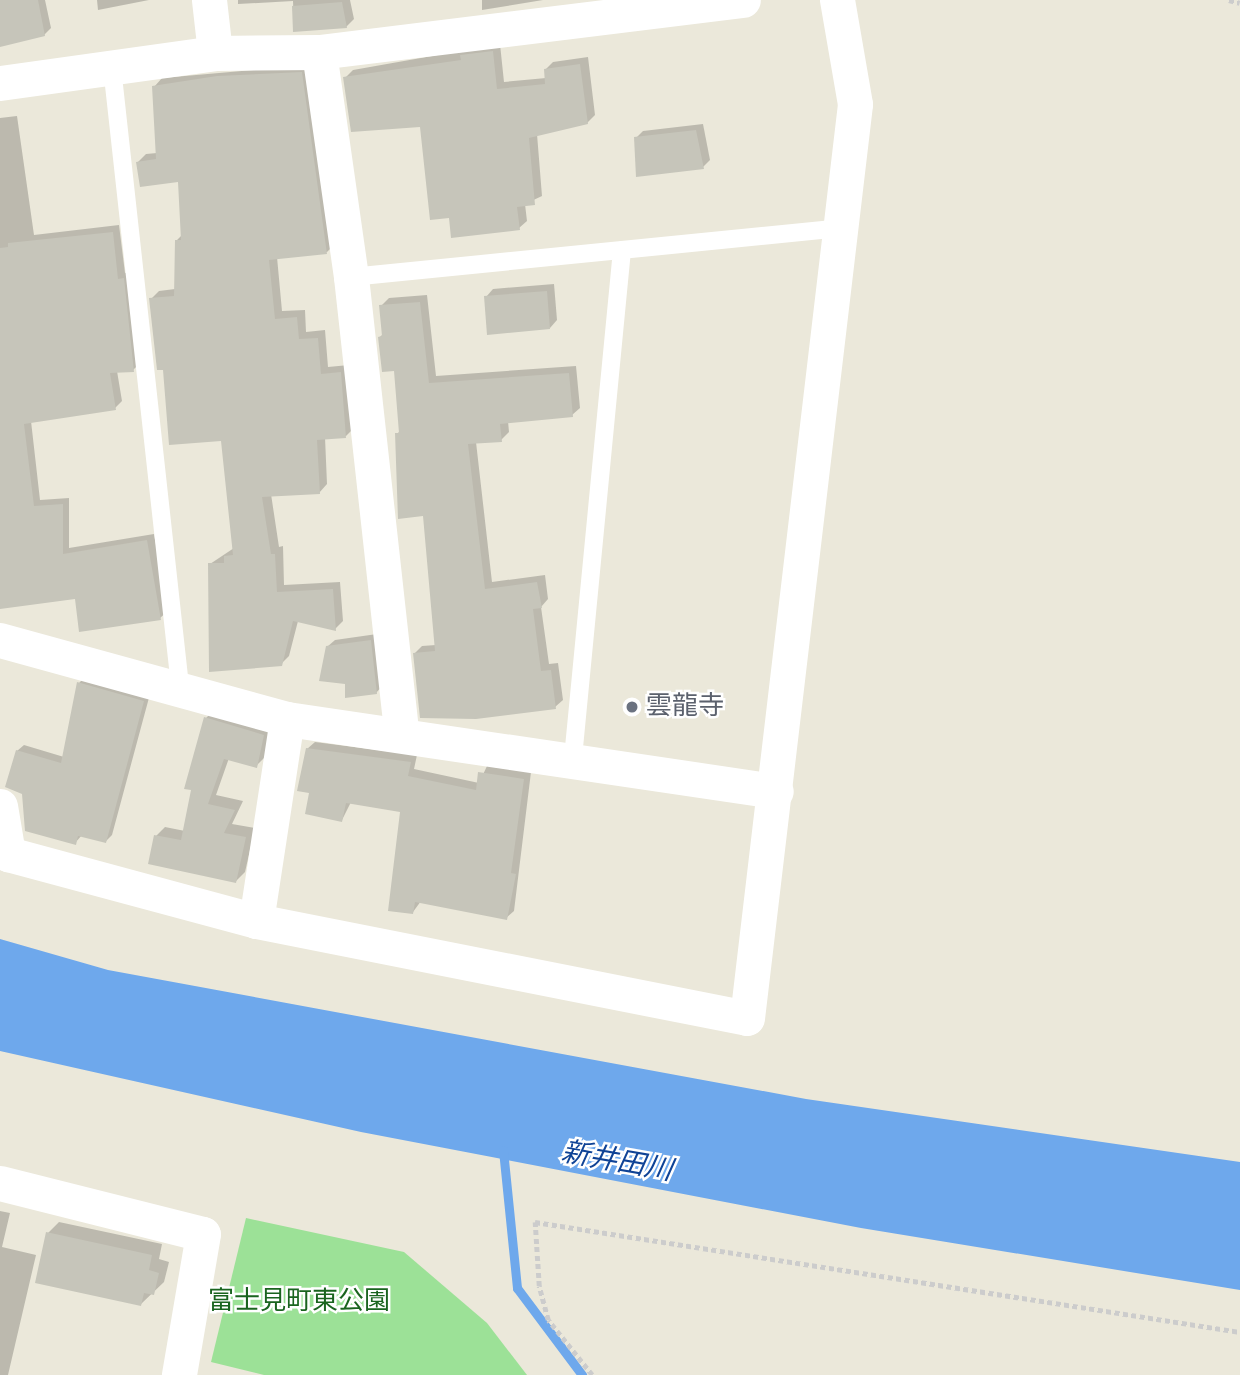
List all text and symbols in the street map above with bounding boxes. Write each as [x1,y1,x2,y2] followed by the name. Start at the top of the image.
[646,691,724,723] place label: 雲龍寺
[624,699,640,715] marker: 雲龍寺
[559,1135,675,1187] water label: 新井田川
[208,1286,390,1318] park label: 富士見町東公園

